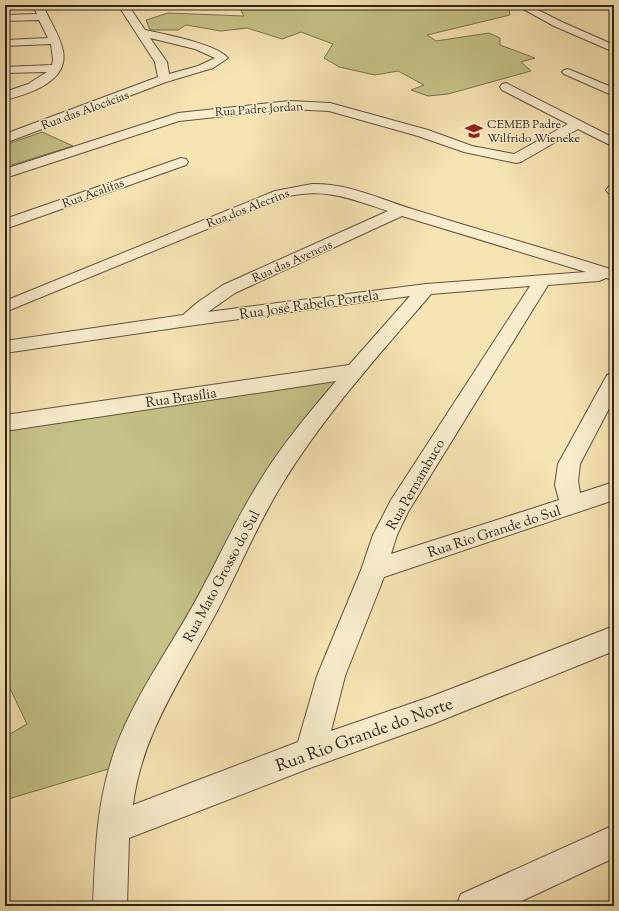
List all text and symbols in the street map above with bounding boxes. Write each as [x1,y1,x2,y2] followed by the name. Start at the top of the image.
[39,87,132,135] street label: Rua das Alocácias
[214,98,304,122] street label: Rua Padre Jordan
[487,116,581,148] place label: CEMEB Padre Wilfrido Wieneke
[464,121,484,141] school or university icon: CEMEB Padre Wilfrido Wieneke
[60,174,127,213] street label: Rua Acalifas
[204,185,293,233] street label: Rua dos Alecrins
[249,236,336,288] street label: Rua das Avencas
[238,286,381,326] street label: Rua José Rabelo Portela
[144,384,219,414] street label: Rua Brasília
[383,436,451,534] street label: Rua Pernambuco
[425,502,564,564] street label: Rua Rio Grande do Sul
[180,507,266,646] street label: Rua Mato Grosso do Sul
[273,693,457,779] street label: Rua Rio Grande do Norte

